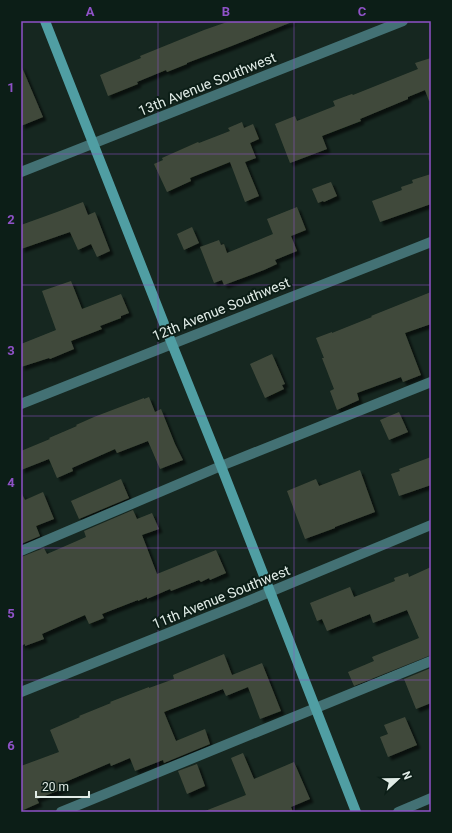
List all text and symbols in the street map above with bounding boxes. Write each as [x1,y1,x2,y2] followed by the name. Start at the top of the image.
[86,4,95,19] text: A
[222,4,230,19] text: B
[358,4,367,19] text: C
[136,49,278,119] street label: 13th Avenue Southwest
[7,80,15,95] text: 1
[7,212,15,227] text: 2
[150,274,292,344] street label: 12th Avenue Southwest
[7,343,15,358] text: 3
[7,475,15,490] text: 4
[150,562,292,632] street label: 11th Avenue Southwest
[7,606,15,621] text: 5
[7,738,15,753] text: 6
[378,759,418,799] north arrow
[399,769,414,782] text: N
[36,773,89,799] scale bar
[42,780,69,794] text: 20 m

